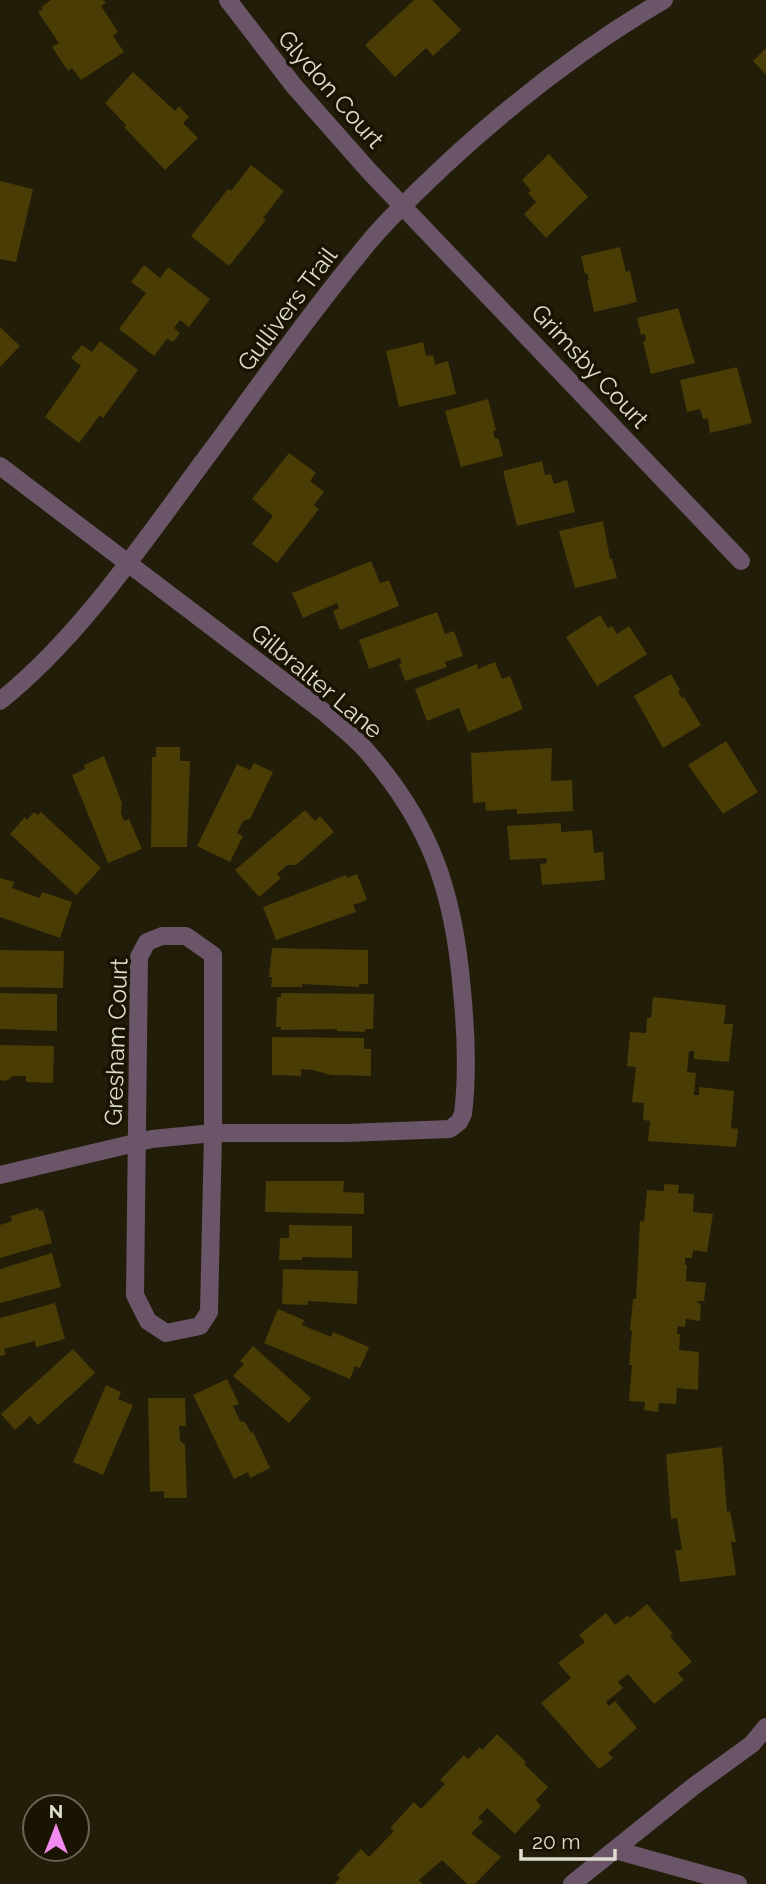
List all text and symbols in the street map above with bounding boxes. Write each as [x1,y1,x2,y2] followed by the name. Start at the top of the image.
[272,24,390,154] street label: Glydon Court
[231,241,343,377] street label: Gullivers Trail
[525,298,655,434] street label: Grimsby Court
[245,618,389,744] street label: Gilbralter Lane
[99,958,133,1126] street label: Gresham Court
[21,1793,91,1863] north arrow
[49,1800,63,1822] text: N
[521,1818,616,1862] scale bar
[532,1829,580,1854] text: 20 m

